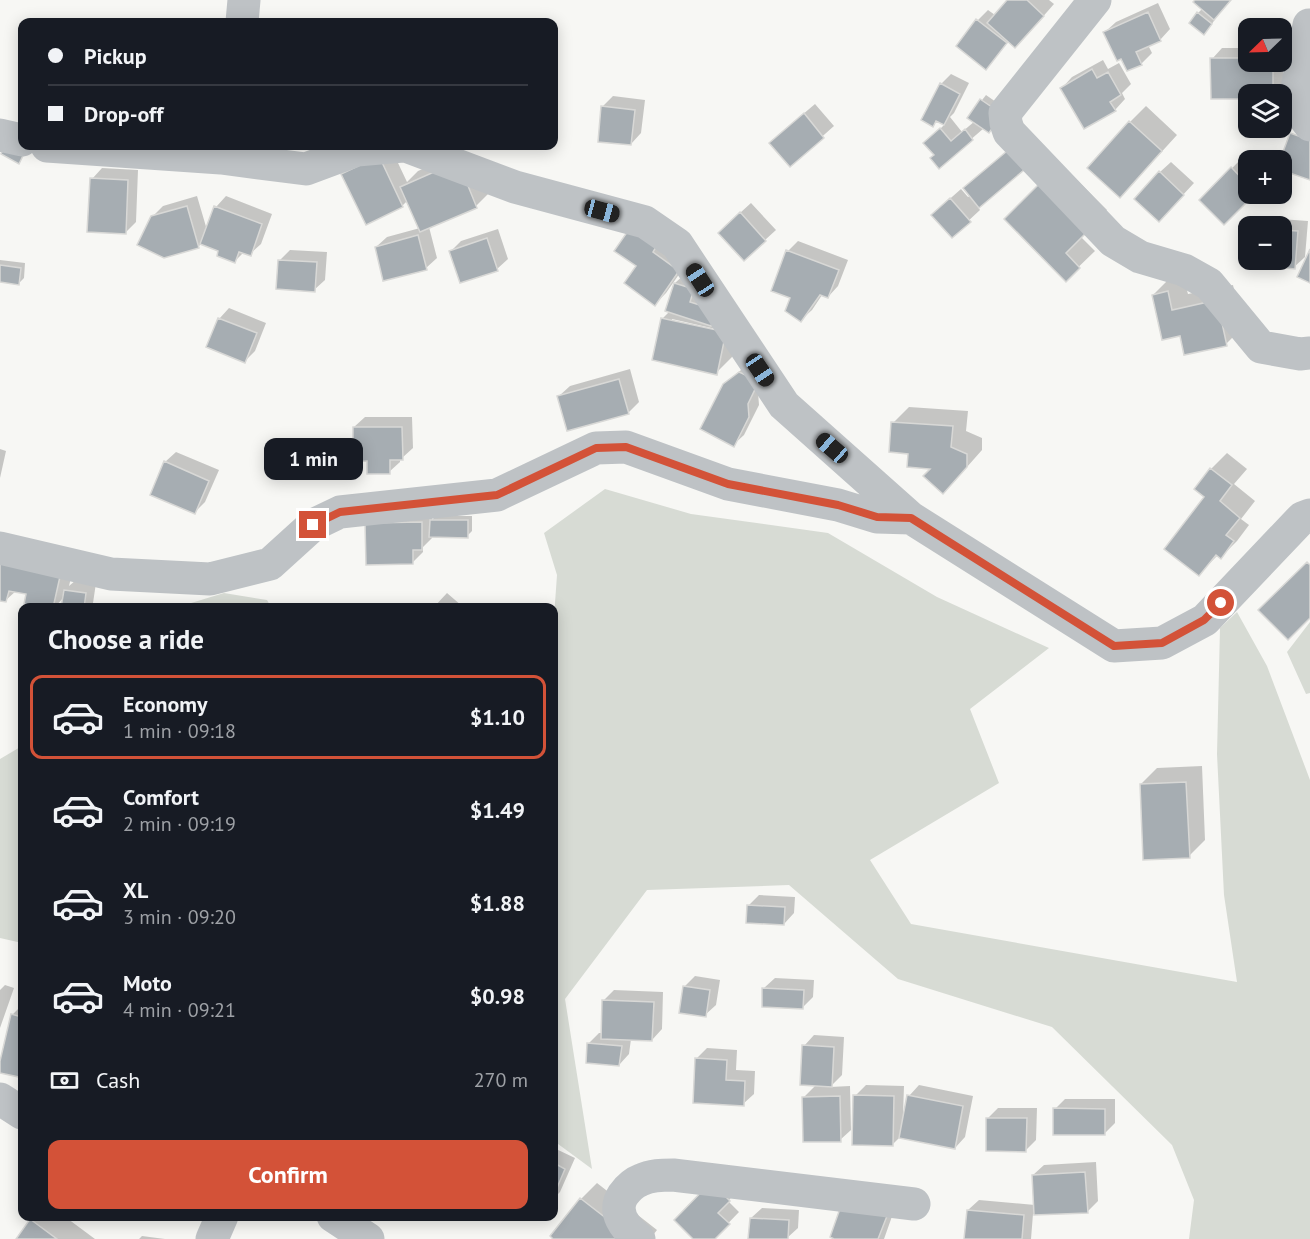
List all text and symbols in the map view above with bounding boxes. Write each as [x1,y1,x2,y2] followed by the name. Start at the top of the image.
[1238,18,1292,72] north arrow
[1238,18,1292,270] map controls
[84,42,147,70] text: Pickup
[1238,84,1292,138] button: layers
[84,100,163,128] text: Drop-off
[1238,150,1292,204] button: +
[582,198,622,224] car
[1238,216,1292,270] button: −
[683,260,717,300] car
[742,350,778,390] car
[813,429,851,467] car
[264,438,362,480] callout: 1 min
[289,446,338,472] text: 1 min
[299,511,326,538] route end
[1207,589,1234,616] route start
[48,622,204,656] text: Choose a ride
[51,690,105,744] icon: car
[123,690,207,718] text: Economy
[470,703,525,731] text: $1.10
[123,718,236,744] text: 1 min · 09:18
[51,783,105,837] icon: car
[123,783,199,811] text: Comfort
[470,796,525,824] text: $1.49
[123,811,236,837] text: 2 min · 09:19
[51,876,105,930] icon: car
[123,876,148,904] text: XL
[470,889,525,917] text: $1.88
[123,904,236,930] text: 3 min · 09:20
[51,969,105,1023] icon: car
[123,969,172,997] text: Moto
[470,982,525,1010] text: $0.98
[123,997,236,1023] text: 4 min · 09:21
[48,1064,81,1097] icon: cash
[96,1066,140,1094] text: Cash
[474,1067,528,1093] text: 270 m
[48,1140,528,1209] button: Confirm

